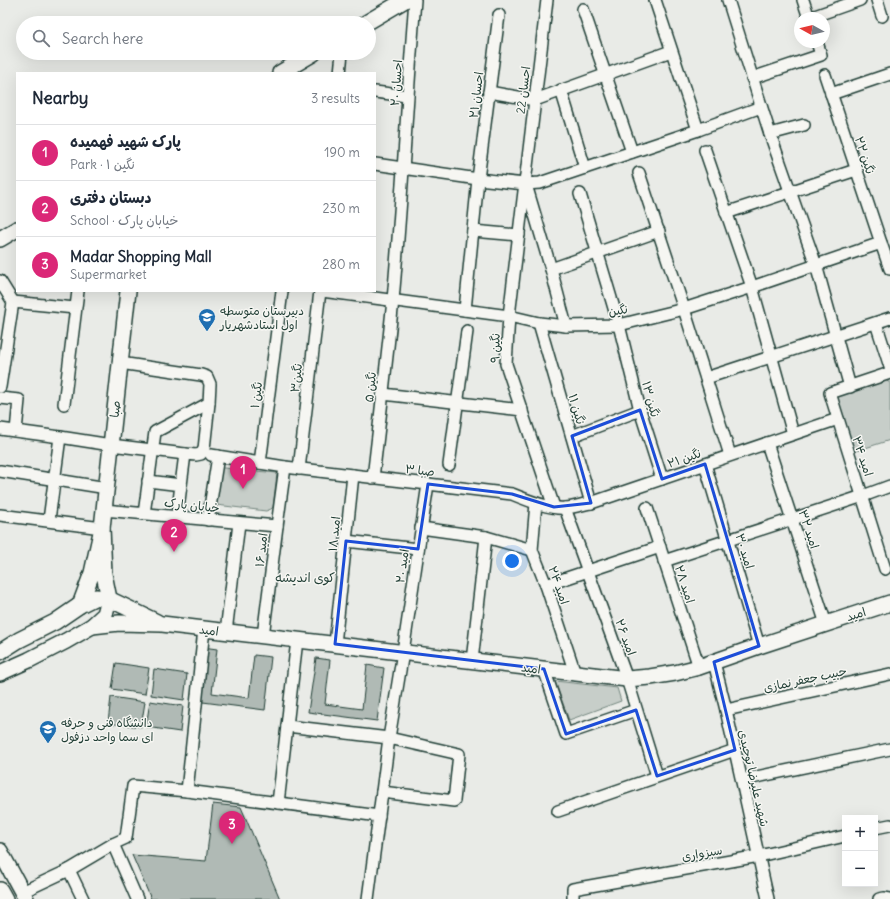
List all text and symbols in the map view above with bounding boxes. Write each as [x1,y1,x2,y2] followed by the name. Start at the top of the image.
[794,12,830,48] north arrow
[16,16,376,60] search box
[30,27,52,49] icon: search
[62,29,143,48] text: Search here
[387,59,405,107] street label: احسان ۲۰
[513,65,533,115] street label: احسان 22
[466,71,486,119] street label: احسان ۲۱
[32,87,88,109] text: Nearby
[311,90,360,107] text: 3 results
[70,132,181,151] text: پارک شهید فهمیده
[852,134,878,176] street label: نگین ۲۲
[42,144,48,161] text: 1
[324,144,360,161] text: 190 m
[70,156,135,173] text: Park · نگین ۱
[70,188,152,207] text: دبستان دفتری
[41,200,49,217] text: 2
[322,200,360,217] text: 230 m
[70,212,178,229] text: School · خیابان پارک
[70,247,212,266] text: Madar Shopping Mall
[41,256,49,273] text: 3
[322,256,360,273] text: 280 m
[70,266,147,283] text: Supermarket
[607,301,629,319] street label: نگین
[219,303,304,333] place label: دبیرستان متوسطه اول استادشهریار
[197,307,217,332] school or university icon: دبیرستان متوسطه اول استادشهریار
[487,333,503,363] street label: نگین ۹
[287,363,305,393] street label: نگین۳
[361,371,379,403] street label: نگین ۵
[639,379,663,419] street label: نگین ۱۳
[247,381,265,409] street label: نگین ۱
[566,392,588,426] street label: نگین ۱۱
[107,400,124,418] street label: صبا
[849,434,877,478] street label: امید ۳۴
[665,445,703,471] street label: نگین ۲۱
[230,456,256,489] pin: 1
[404,461,436,480] street label: صبا ۳
[163,495,221,516] street label: خیابان پارک
[796,507,822,551] street label: امید ۳۲
[325,516,343,552] street label: امید ۱۸
[161,519,187,552] pin: 2
[733,531,757,571] street label: امید ۳۰
[251,532,271,568] street label: امید ۱۶
[392,548,412,584] street label: امید ۲۰
[502,551,522,571] your location
[672,563,698,605] street label: امید ۲۸
[545,564,573,606] street label: امید ۲۴
[275,569,336,586] district label: کوی اندیشه
[844,604,868,624] street label: امید
[612,617,640,657] street label: امید ۲۶
[198,621,220,639] street label: امید
[520,659,542,677] street label: امید
[762,663,848,696] street label: حبیب جعفر نمازی
[61,715,153,745] place label: دانشگاه فنی و حرفه ای سما واحد دزفول
[38,719,58,744] school or university icon: دانشگاه فنی و حرفه ای سما واحد دزفول
[736,728,772,828] street label: شهید علیرضا توحیدی
[219,811,245,844] pin: 3
[842,815,878,887] map controls
[842,815,878,851] button: +
[681,842,724,865] street label: سبزواری
[842,851,878,887] button: −

